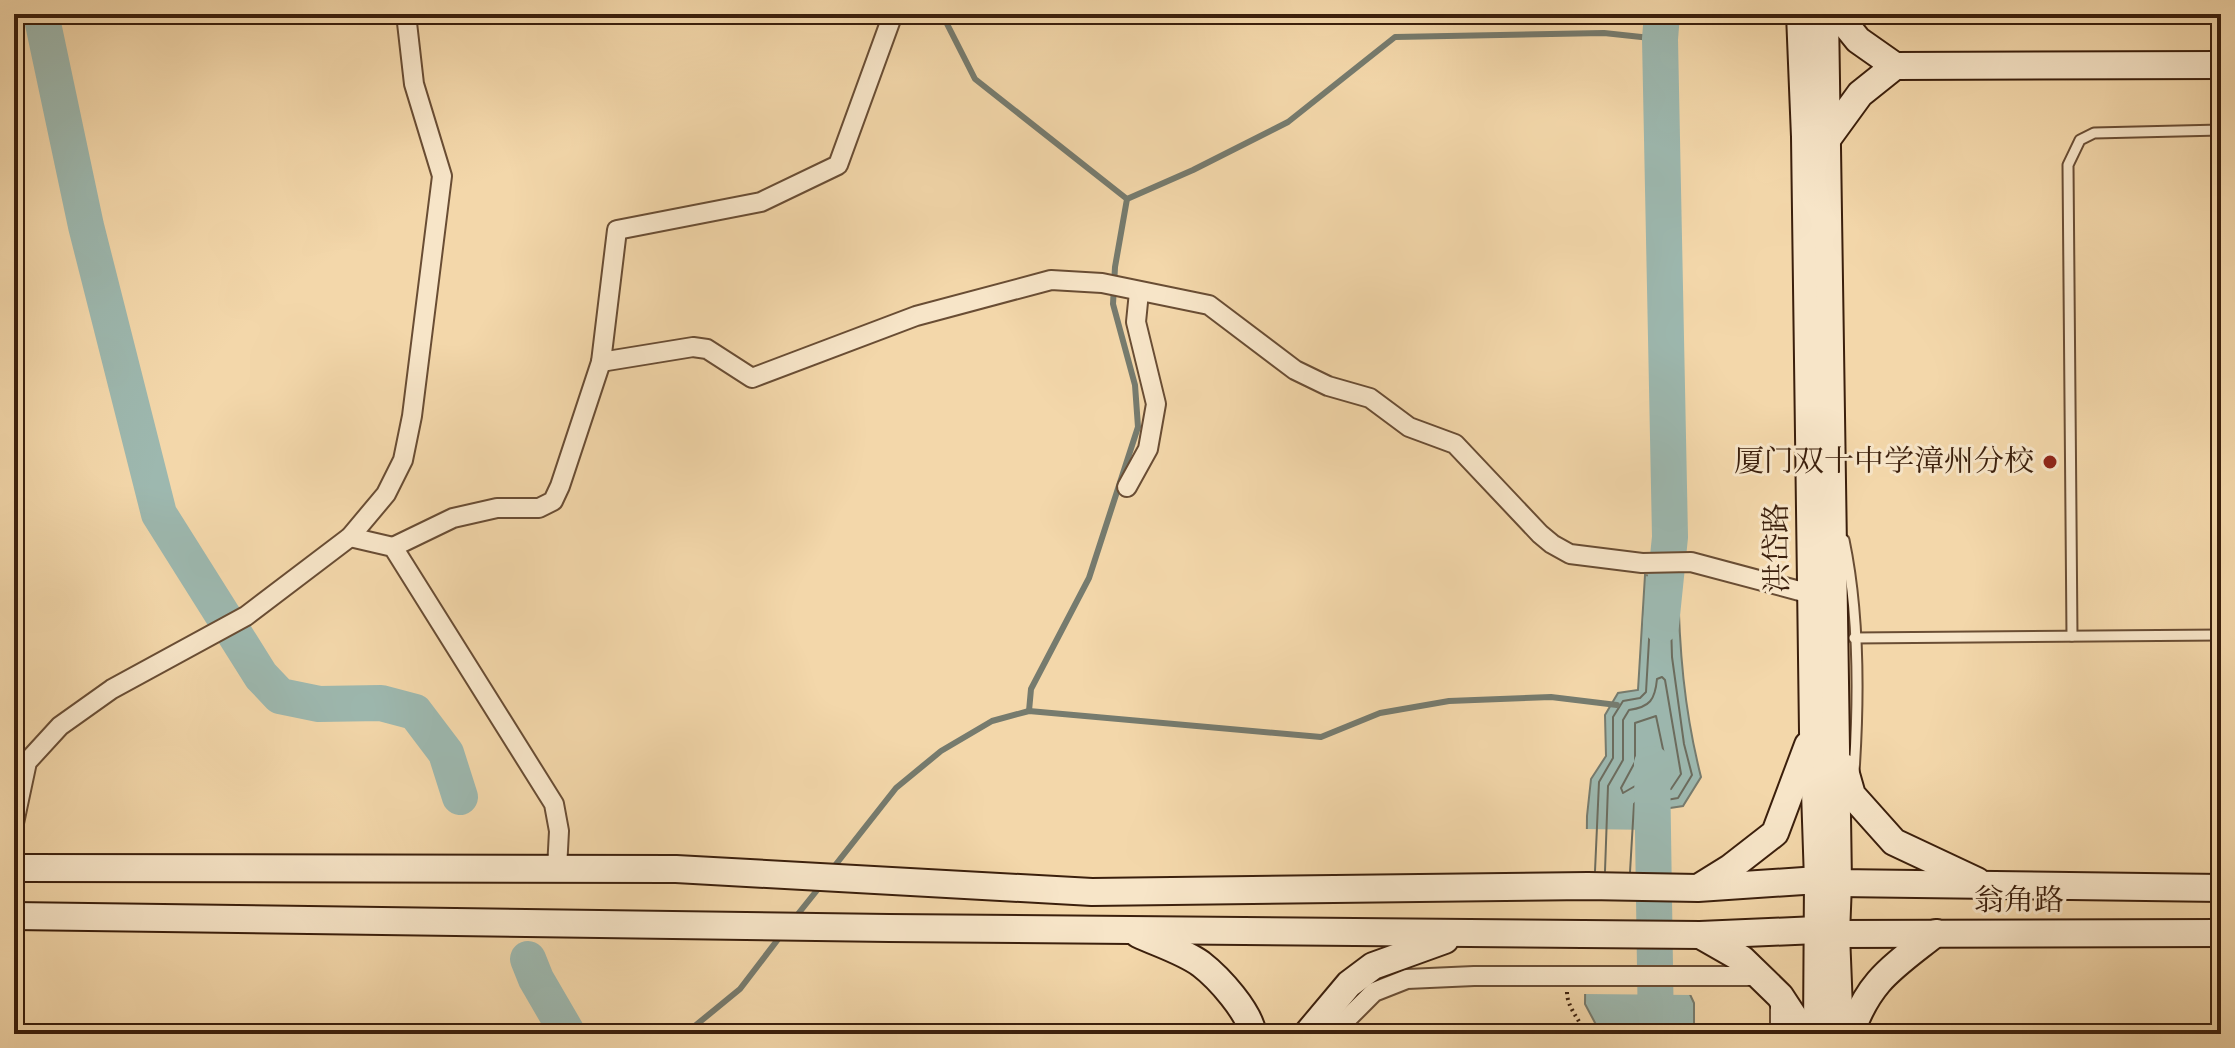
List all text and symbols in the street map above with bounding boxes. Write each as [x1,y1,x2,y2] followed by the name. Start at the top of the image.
[1734,444,2034,481] place label: 厦门双十中学漳州分校
[2041,453,2059,471] marker: 厦门双十中学漳州分校
[1759,503,1797,593] street label: 洪岱路
[1974,883,2064,920] street label: 翁角路

